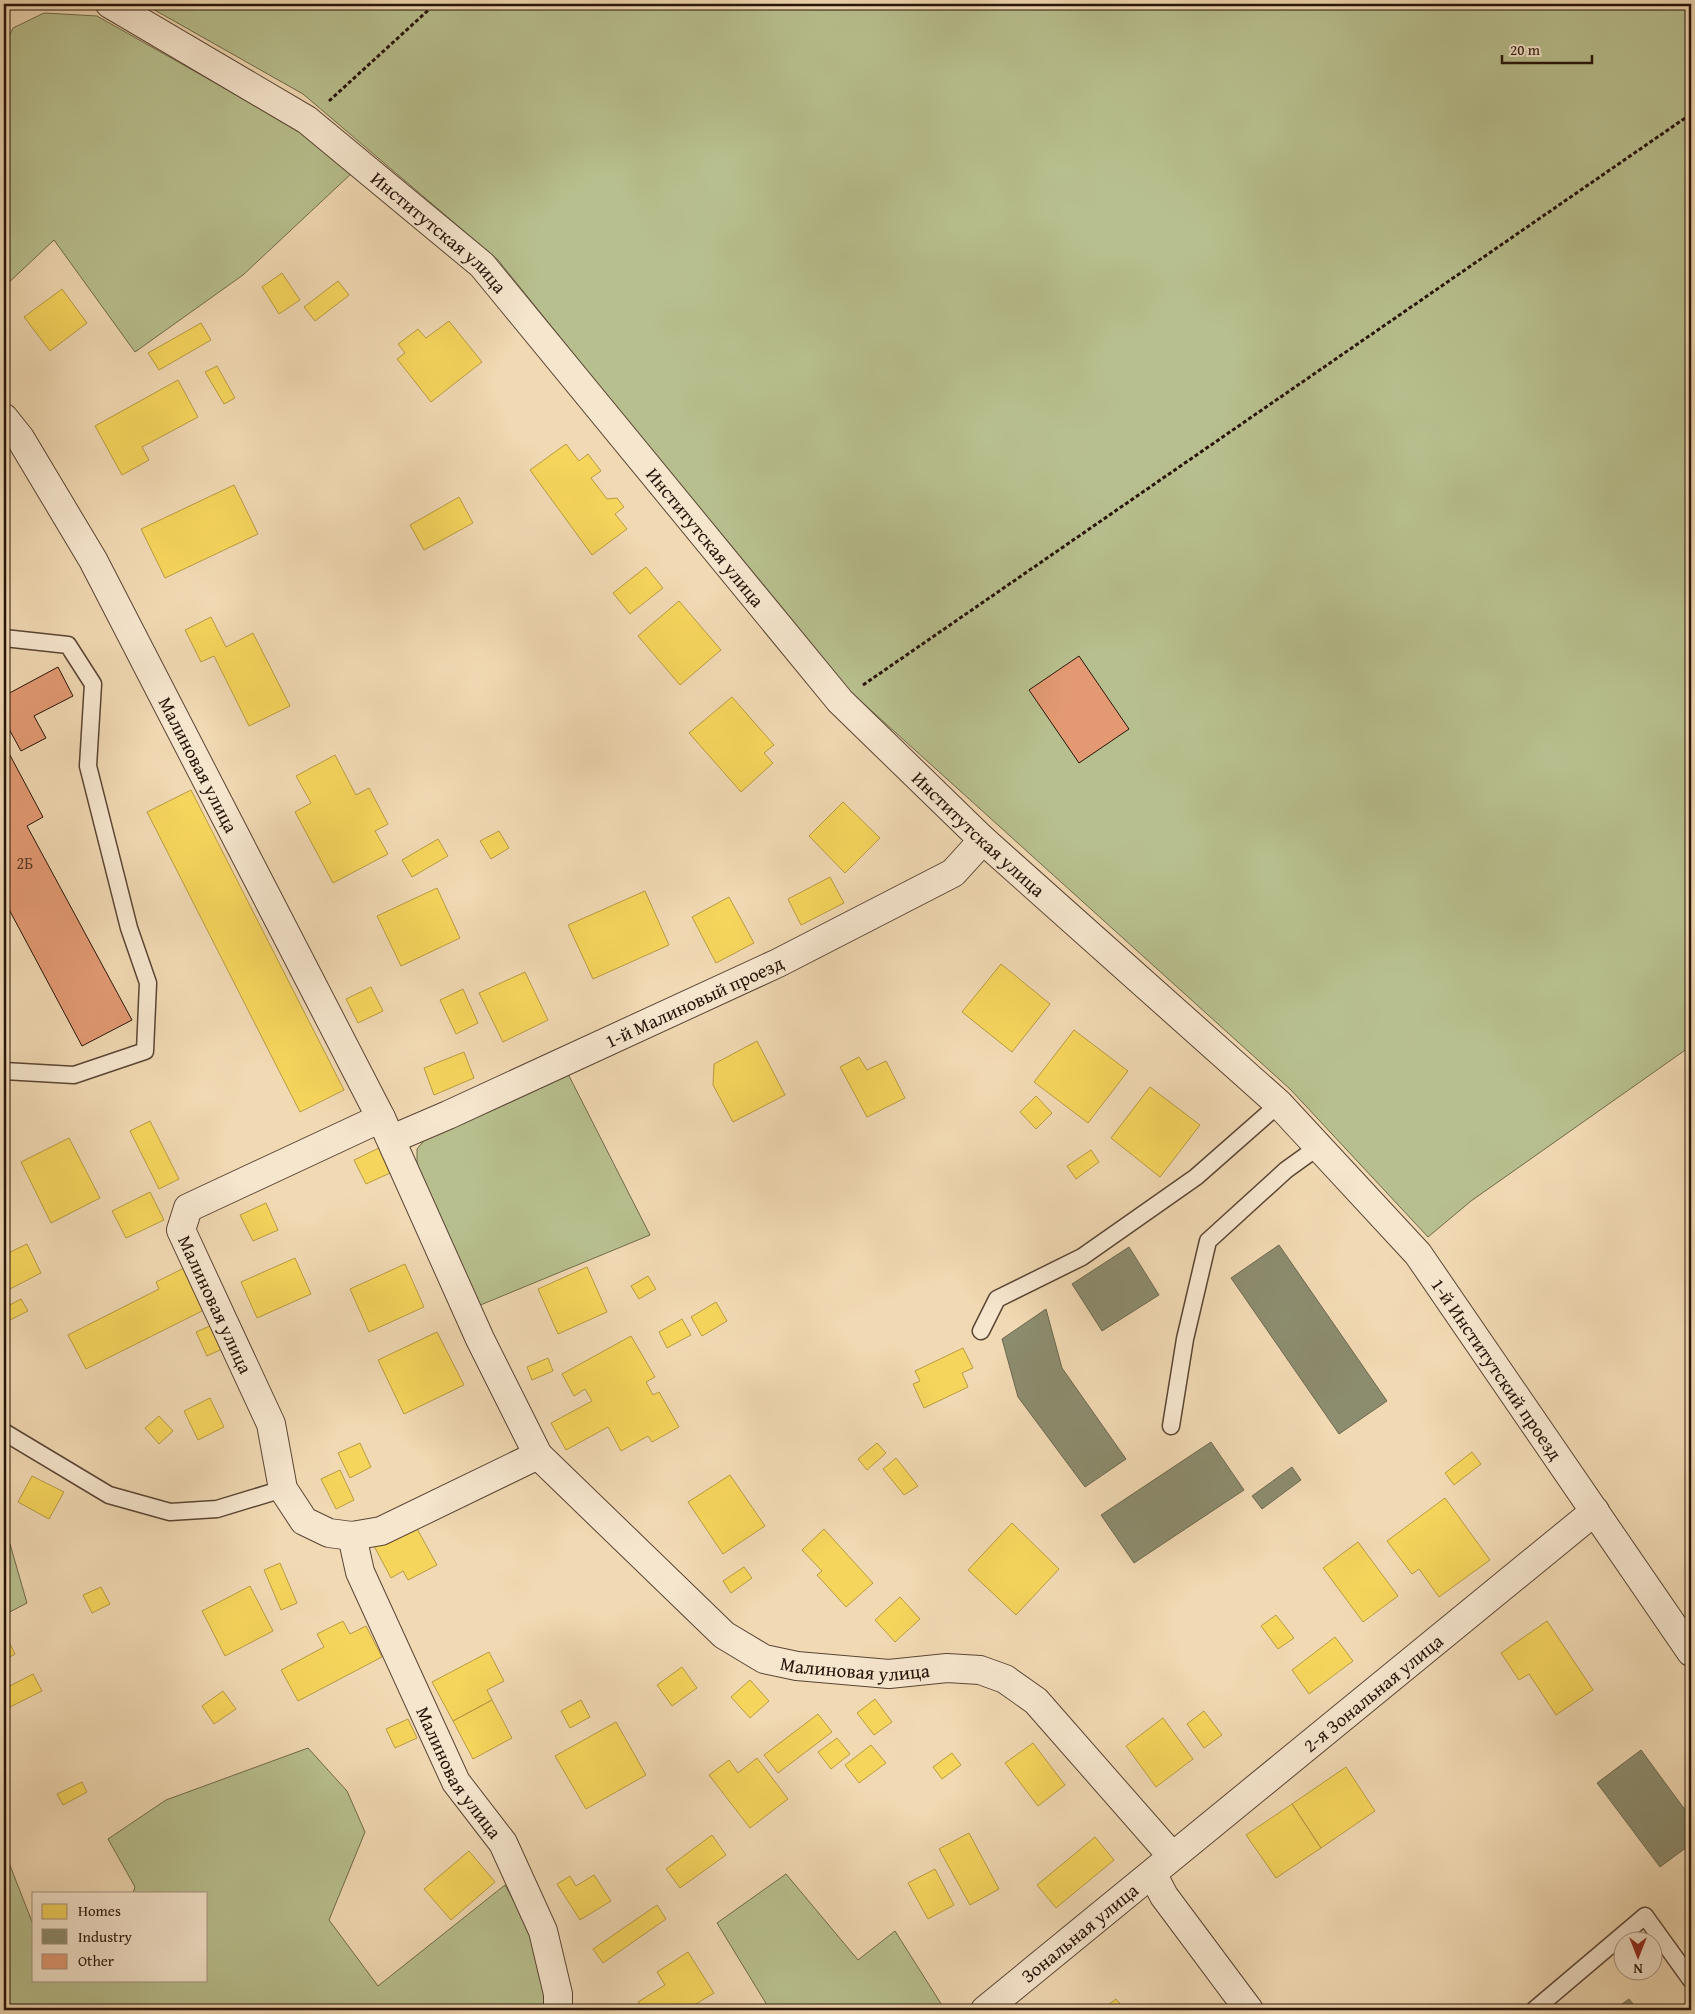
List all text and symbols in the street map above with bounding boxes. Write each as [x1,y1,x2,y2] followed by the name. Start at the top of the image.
[1502,32,1592,64] scale bar
[1510,39,1541,60] text: 20 m
[365,165,514,299] street label: Институтская улица
[640,461,771,613] street label: Институтская улица
[152,692,245,838] street label: Малиновая улица
[906,764,1051,903] street label: Институтская улица
[17,851,33,875] house number: 2Б
[600,948,788,1055] street label: 1-й Малиновый проезд
[171,1230,260,1378] street label: Малиновая улица
[1424,1272,1569,1466] street label: 1-й Институтский проезд
[1297,1627,1449,1759] street label: 2-я Зональная улица
[778,1649,931,1688] street label: Малиновая улица
[409,1702,509,1845] street label: Малиновая улица
[1015,1876,1144,1989] street label: Зональная улица
[32,1892,208,1982] legend
[78,1900,121,1921] text: Homes
[78,1926,133,1947] text: Industry
[1612,1932,1662,1982] north arrow
[78,1950,114,1971] text: Other
[1633,1959,1643,1979] text: N

